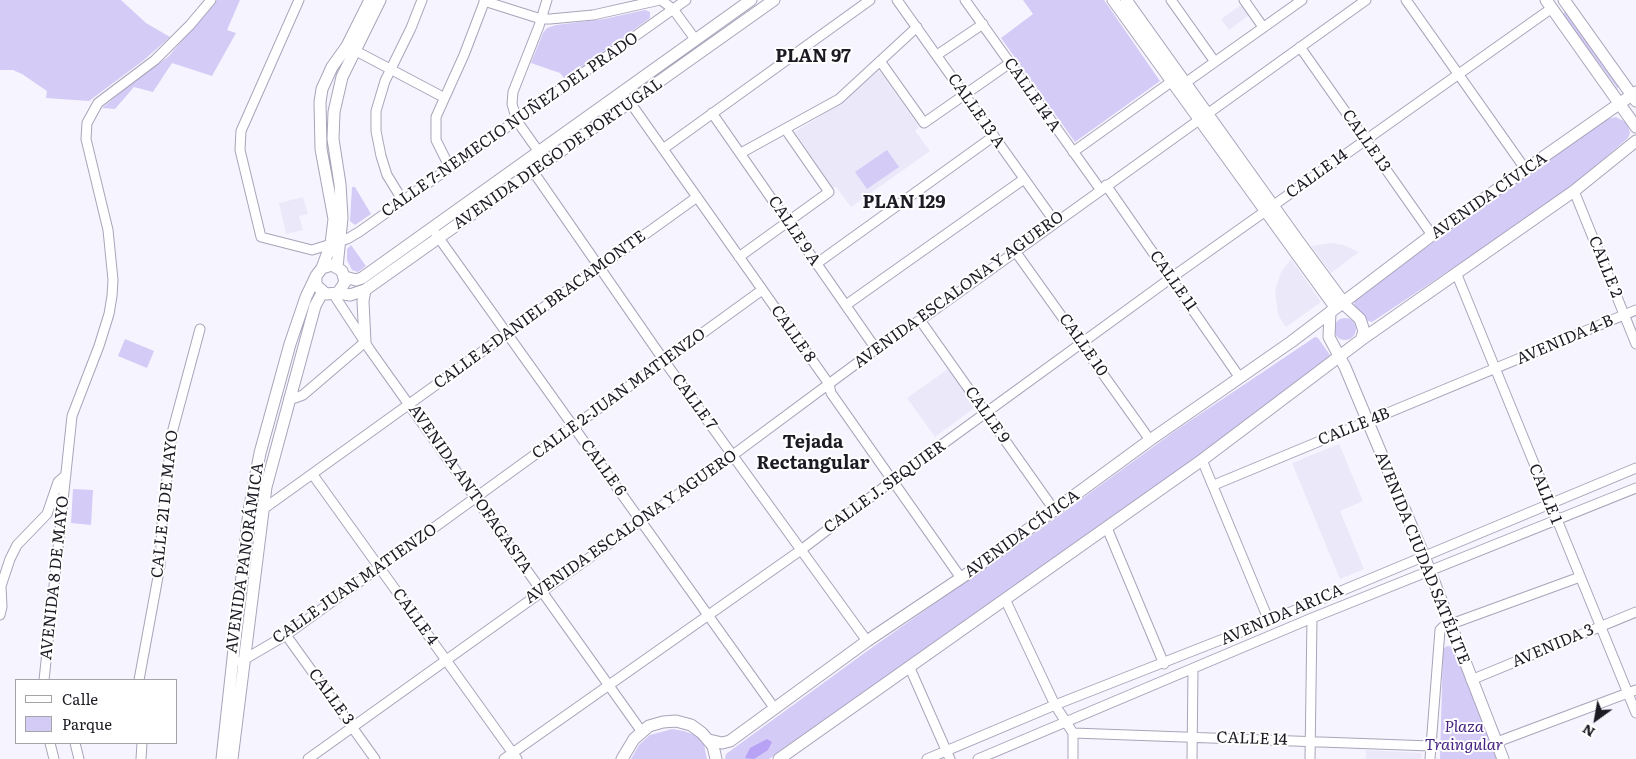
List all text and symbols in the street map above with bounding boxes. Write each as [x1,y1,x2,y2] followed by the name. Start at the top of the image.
[378,29,642,221] street label: CALLE 7-NEMECIO NUÑEZ DEL PRADO
[775,46,851,68] district label: PLAN 97
[999,54,1065,136] street label: CALLE 14 A
[943,70,1009,152] street label: CALLE 13 A
[450,74,666,234] street label: AVENIDA DIEGO DE PORTUGAL
[1338,106,1394,176] street label: CALLE 13
[1283,145,1351,203] street label: CALLE 14
[1427,149,1551,243] street label: AVENIDA CÍVICA
[862,192,946,214] district label: PLAN 129
[764,193,824,269] street label: CALLE 9 A
[850,207,1068,373] street label: AVENIDA ESCALONA Y AGUERO
[430,227,650,393] street label: CALLE 4-DANIEL BRACAMONTE
[1584,233,1626,301] street label: CALLE 2
[1145,247,1201,315] street label: CALLE 11
[766,302,820,366] street label: CALLE 8
[1054,310,1112,380] street label: CALLE 10
[1514,311,1616,369] street label: AVENIDA 4-B
[529,325,709,463] street label: CALLE 2-JUAN MATIENZO
[667,370,721,434] street label: CALLE 7
[961,383,1013,447] street label: CALLE 9
[404,401,536,577] street label: AVENIDA ANTOFAGASTA
[1315,404,1393,450] street label: CALLE 4B
[148,429,182,579] street label: CALLE 21 DE MAYO
[756,432,870,474] district label: Tejada Rectangular
[576,436,630,500] street label: CALLE 6
[820,436,950,538] street label: CALLE J. SEQUIER
[521,446,741,608] street label: AVENIDA ESCALONA Y AGUERO
[1370,449,1474,667] street label: AVENIDA CIUDAD SATÉLITE
[222,461,268,655] street label: AVENIDA PANORÁMICA
[1524,461,1566,527] street label: CALLE 1
[961,486,1083,582] street label: AVENIDA CÍVICA
[37,495,73,661] street label: AVENIDA 8 DE MAYO
[269,520,441,648] street label: CALLE JUAN MATIENZO
[1218,581,1346,649] street label: AVENIDA ARICA
[388,585,442,649] street label: CALLE 4
[1509,620,1597,672] street label: AVENIDA 3
[304,665,358,729] street label: CALLE 3
[15,679,178,744] legend
[62,687,98,710] text: Calle
[1571,694,1621,744] north arrow
[62,712,112,735] text: Parque
[1425,717,1503,755] park label: Plaza Traingular
[1578,720,1598,743] text: N
[1216,728,1288,750] street label: CALLE 14

